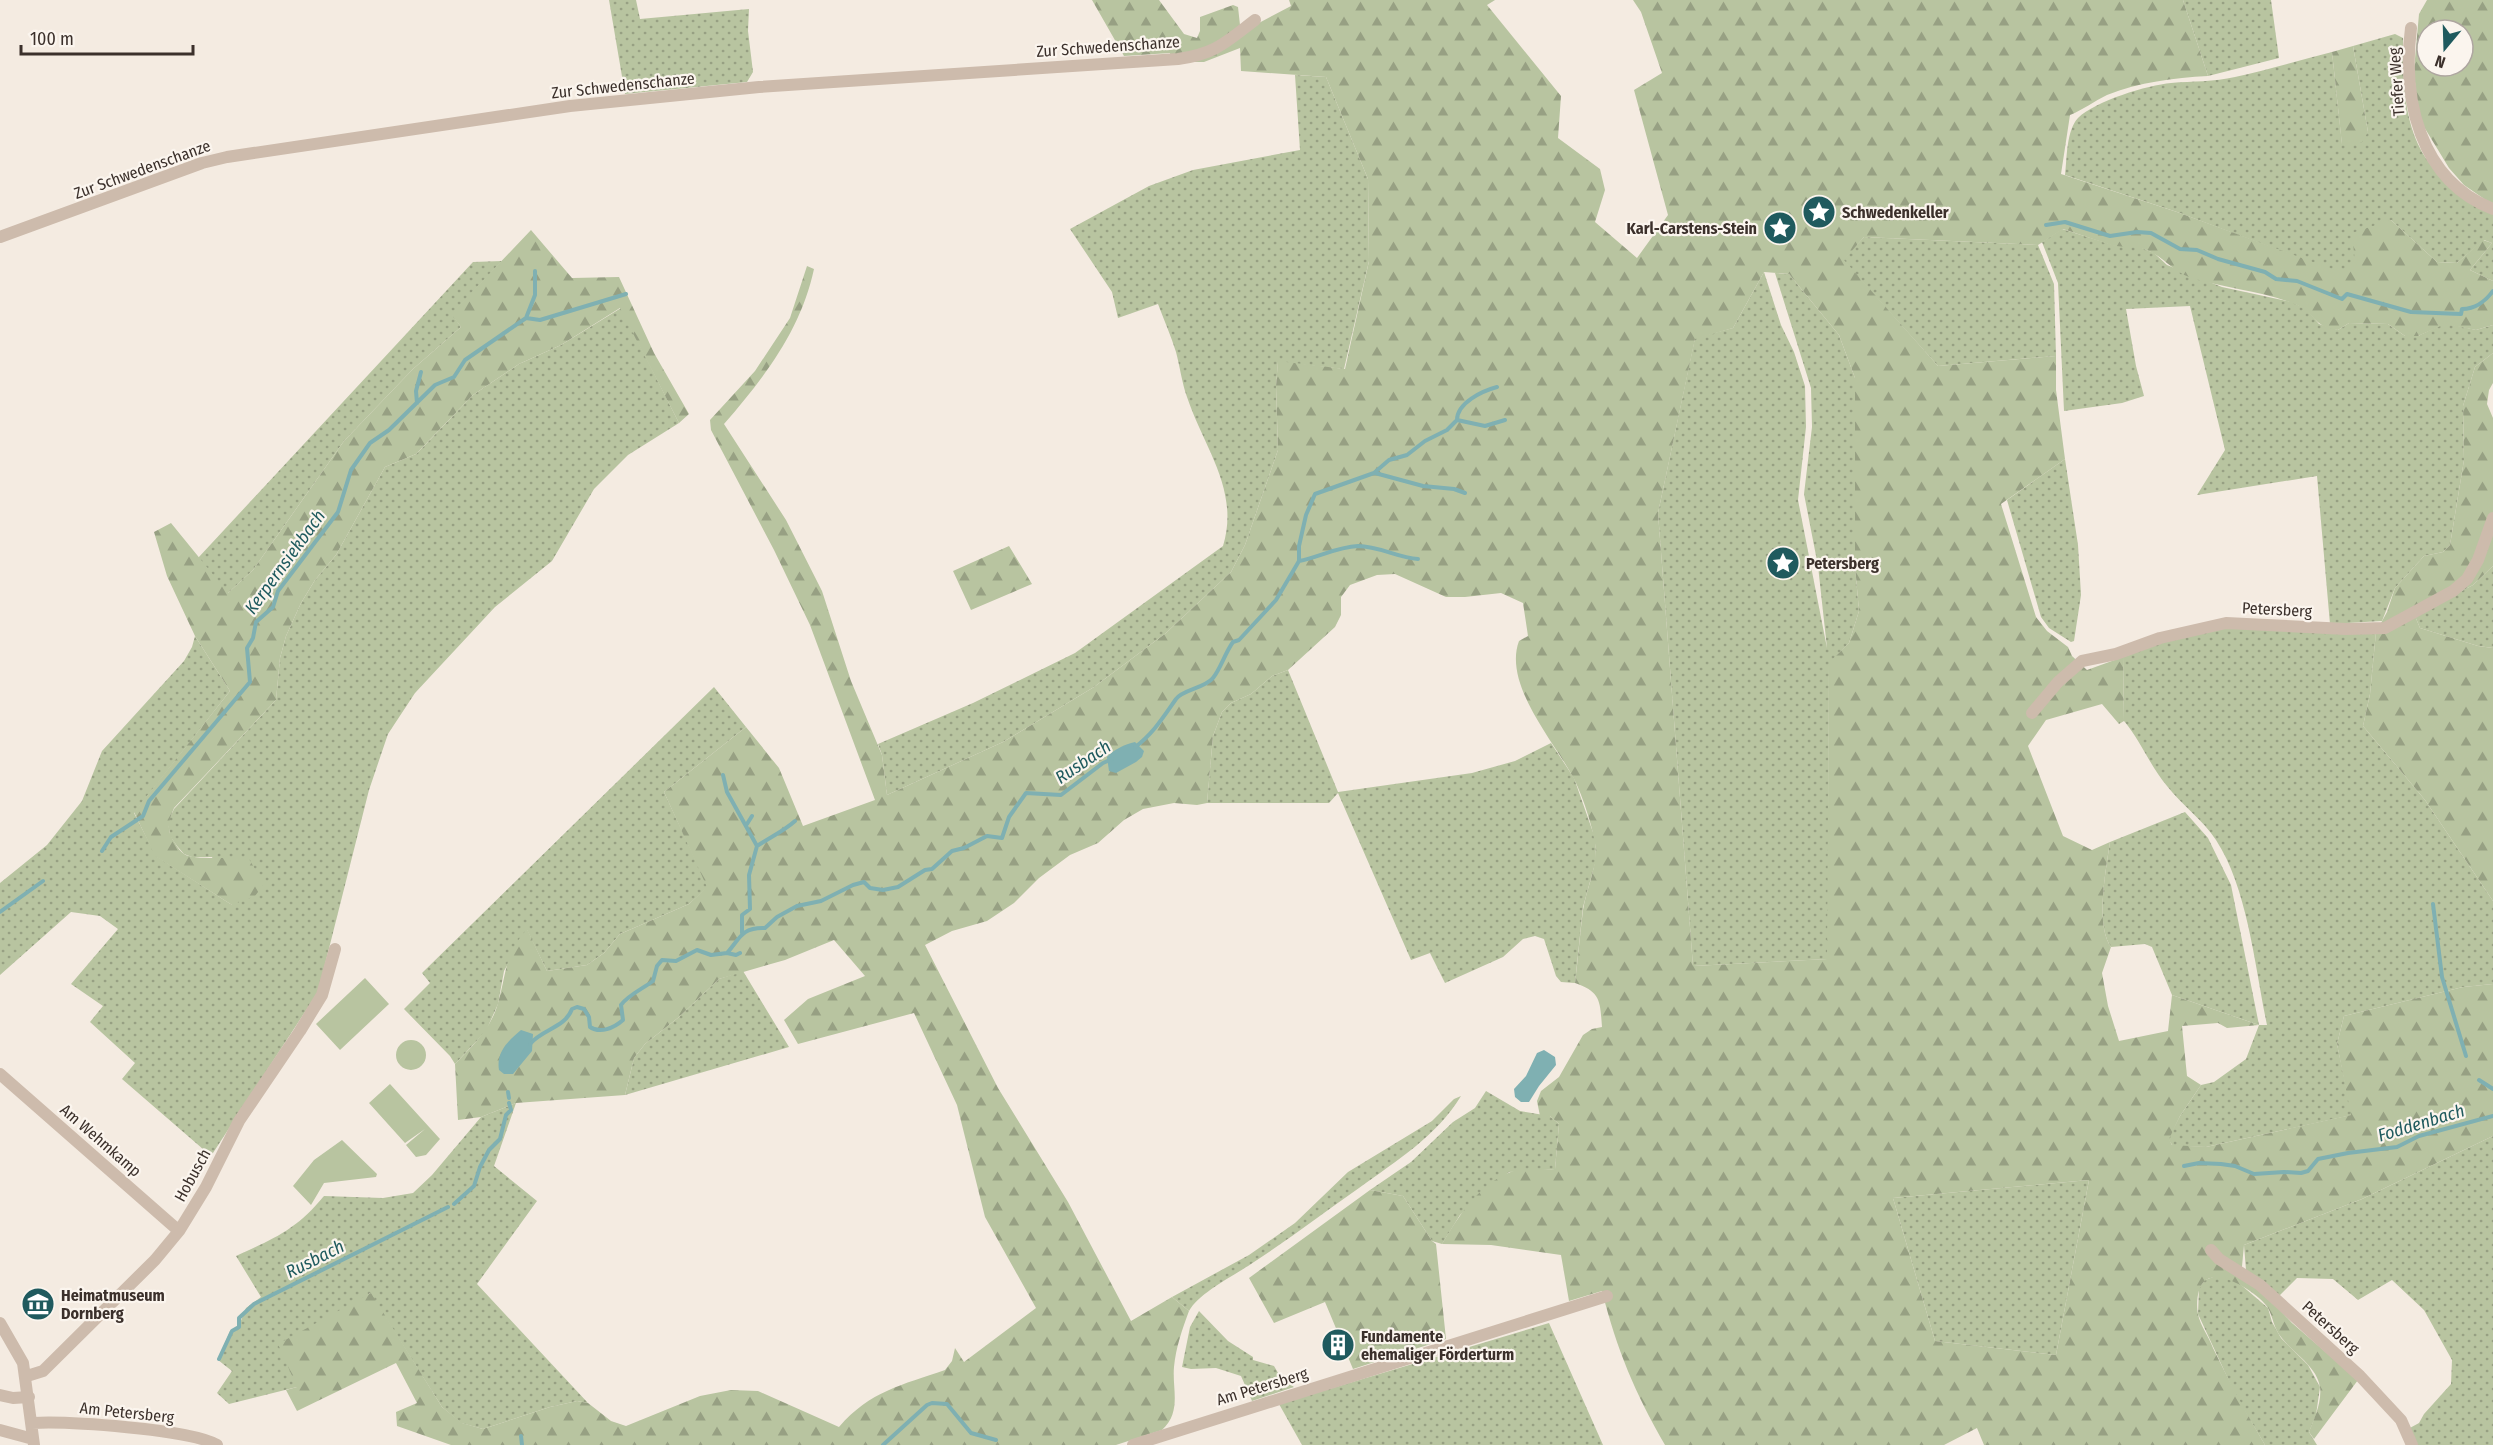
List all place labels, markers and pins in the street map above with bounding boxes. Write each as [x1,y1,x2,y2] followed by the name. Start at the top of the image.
[1801,194,1837,230] place icon: Schwedenkeller
[1842,203,1949,222] place label: Schwedenkeller
[1762,210,1798,246] place icon: Karl-Carstens-Stein
[1627,219,1757,238] place label: Karl-Carstens-Stein
[1765,545,1801,581] place icon: Petersberg
[1806,554,1879,573] place label: Petersberg
[20,1286,56,1322] museum icon: Heimatmuseum Dornberg
[61,1286,165,1323] place label: Heimatmuseum Dornberg
[1320,1327,1356,1363] building icon: Fundamente ehemaliger Förderturm
[1361,1327,1514,1364] place label: Fundamente ehemaliger Förderturm

